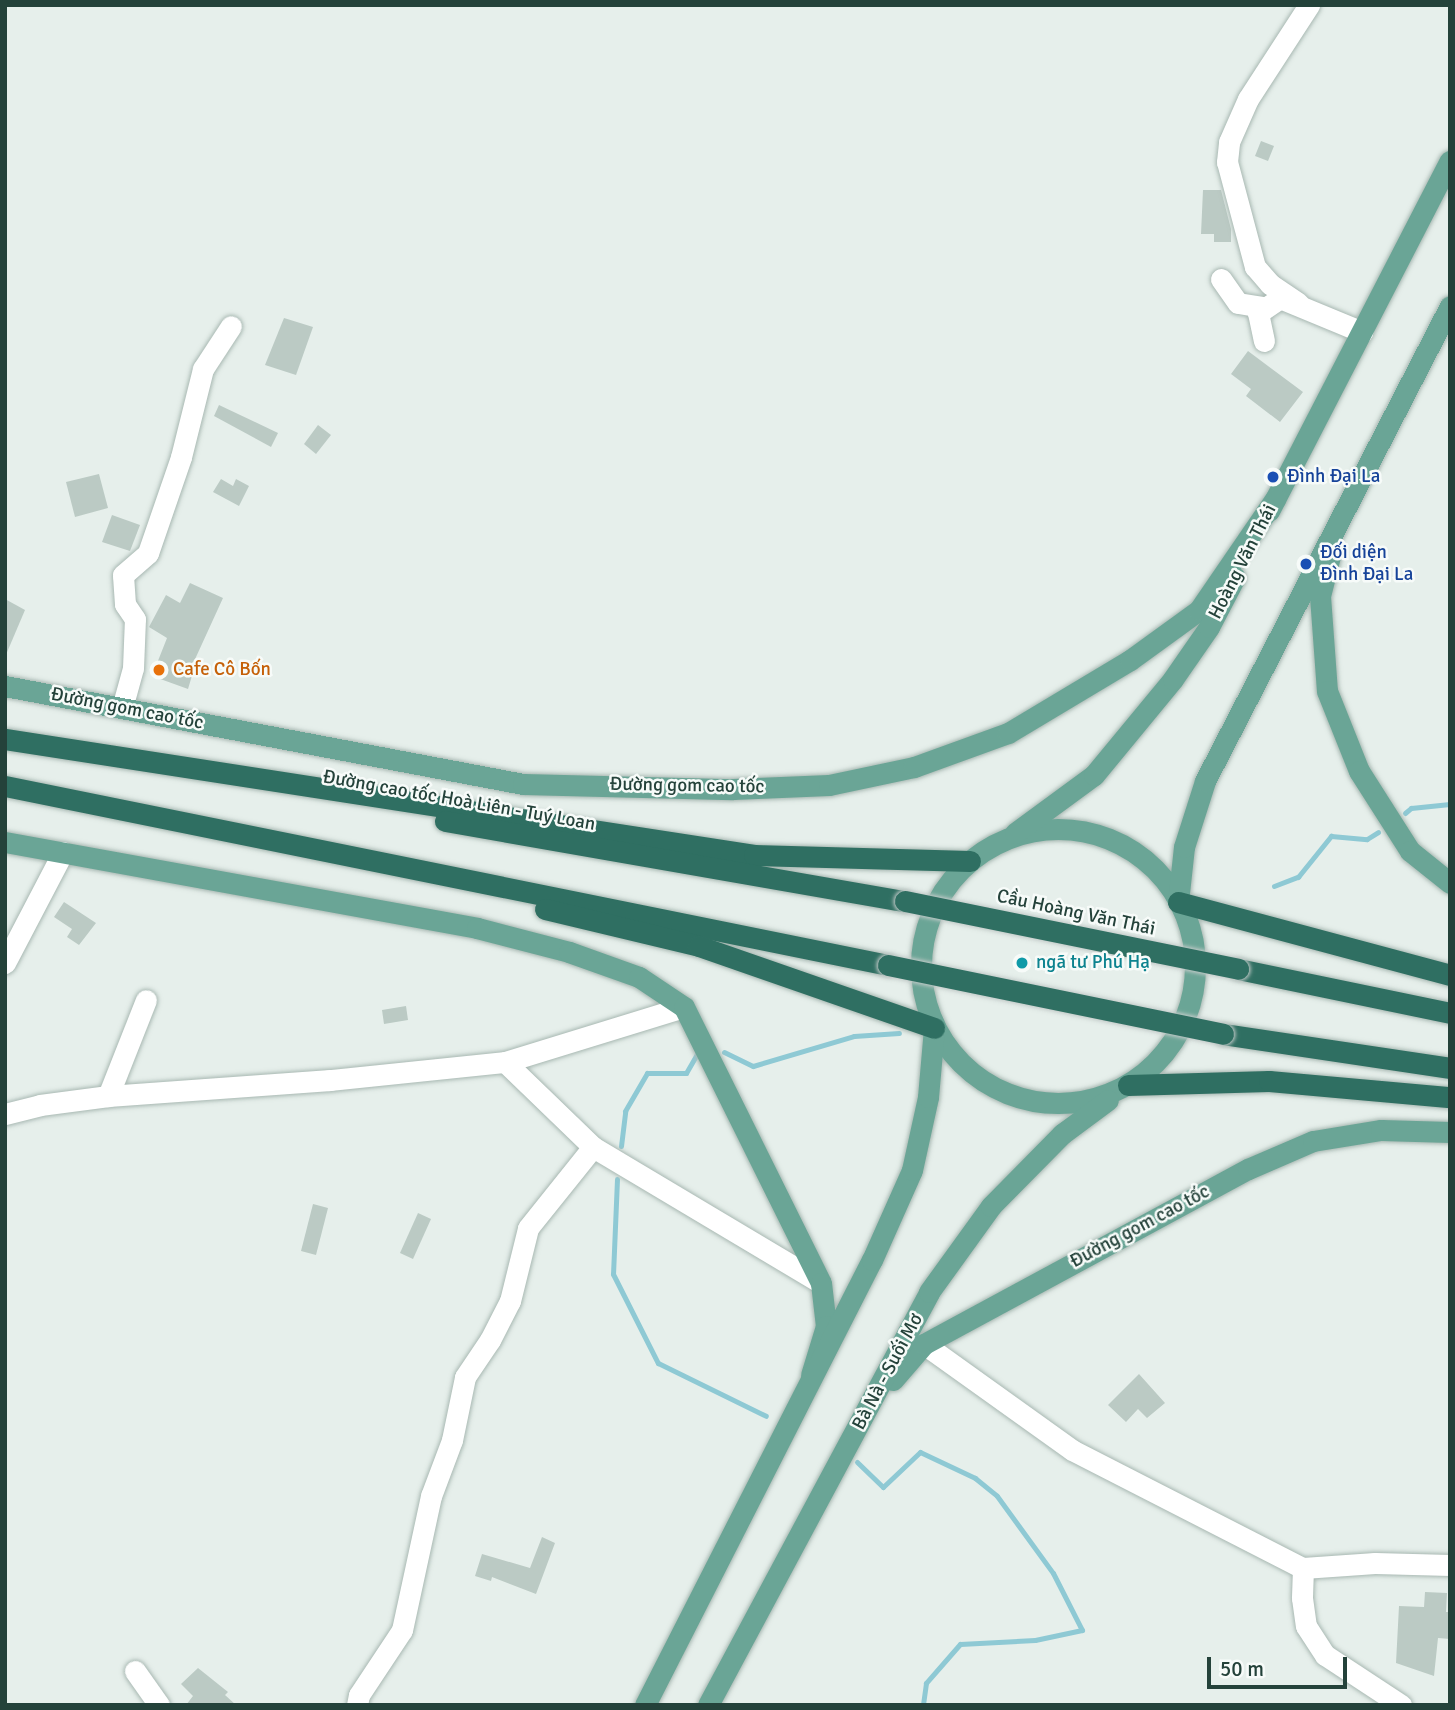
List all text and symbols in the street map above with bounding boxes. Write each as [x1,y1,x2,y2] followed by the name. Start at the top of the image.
[1287,466,1380,488] place label: Đình Đại La
[1265,469,1281,485] marker: Đình Đại La
[1204,501,1282,623] street label: Hoàng Văn Thái
[1320,542,1413,586] place label: Đối diện Đình Đại La
[1298,556,1314,572] marker: Đối diện Đình Đại La
[173,659,271,681] place label: Cafe Cô Bốn
[151,662,167,678] marker: Cafe Cô Bốn
[49,683,205,735] street label: Đường gom cao tốc
[321,766,597,836] street label: Đường cao tốc Hoà Liên - Tuý Loan
[609,773,765,799] street label: Đường gom cao tốc
[995,885,1157,941] street label: Cầu Hoàng Văn Thái
[1036,952,1150,974] place label: ngã tư Phú Hạ
[1014,955,1030,971] marker: ngã tư Phú Hạ
[1066,1181,1214,1273] street label: Đường gom cao tốc
[848,1310,928,1434] street label: Bà Nà - Suối Mơ
[1210,1644,1350,1688] scale bar
[1220,1656,1264,1682] text: 50 m

